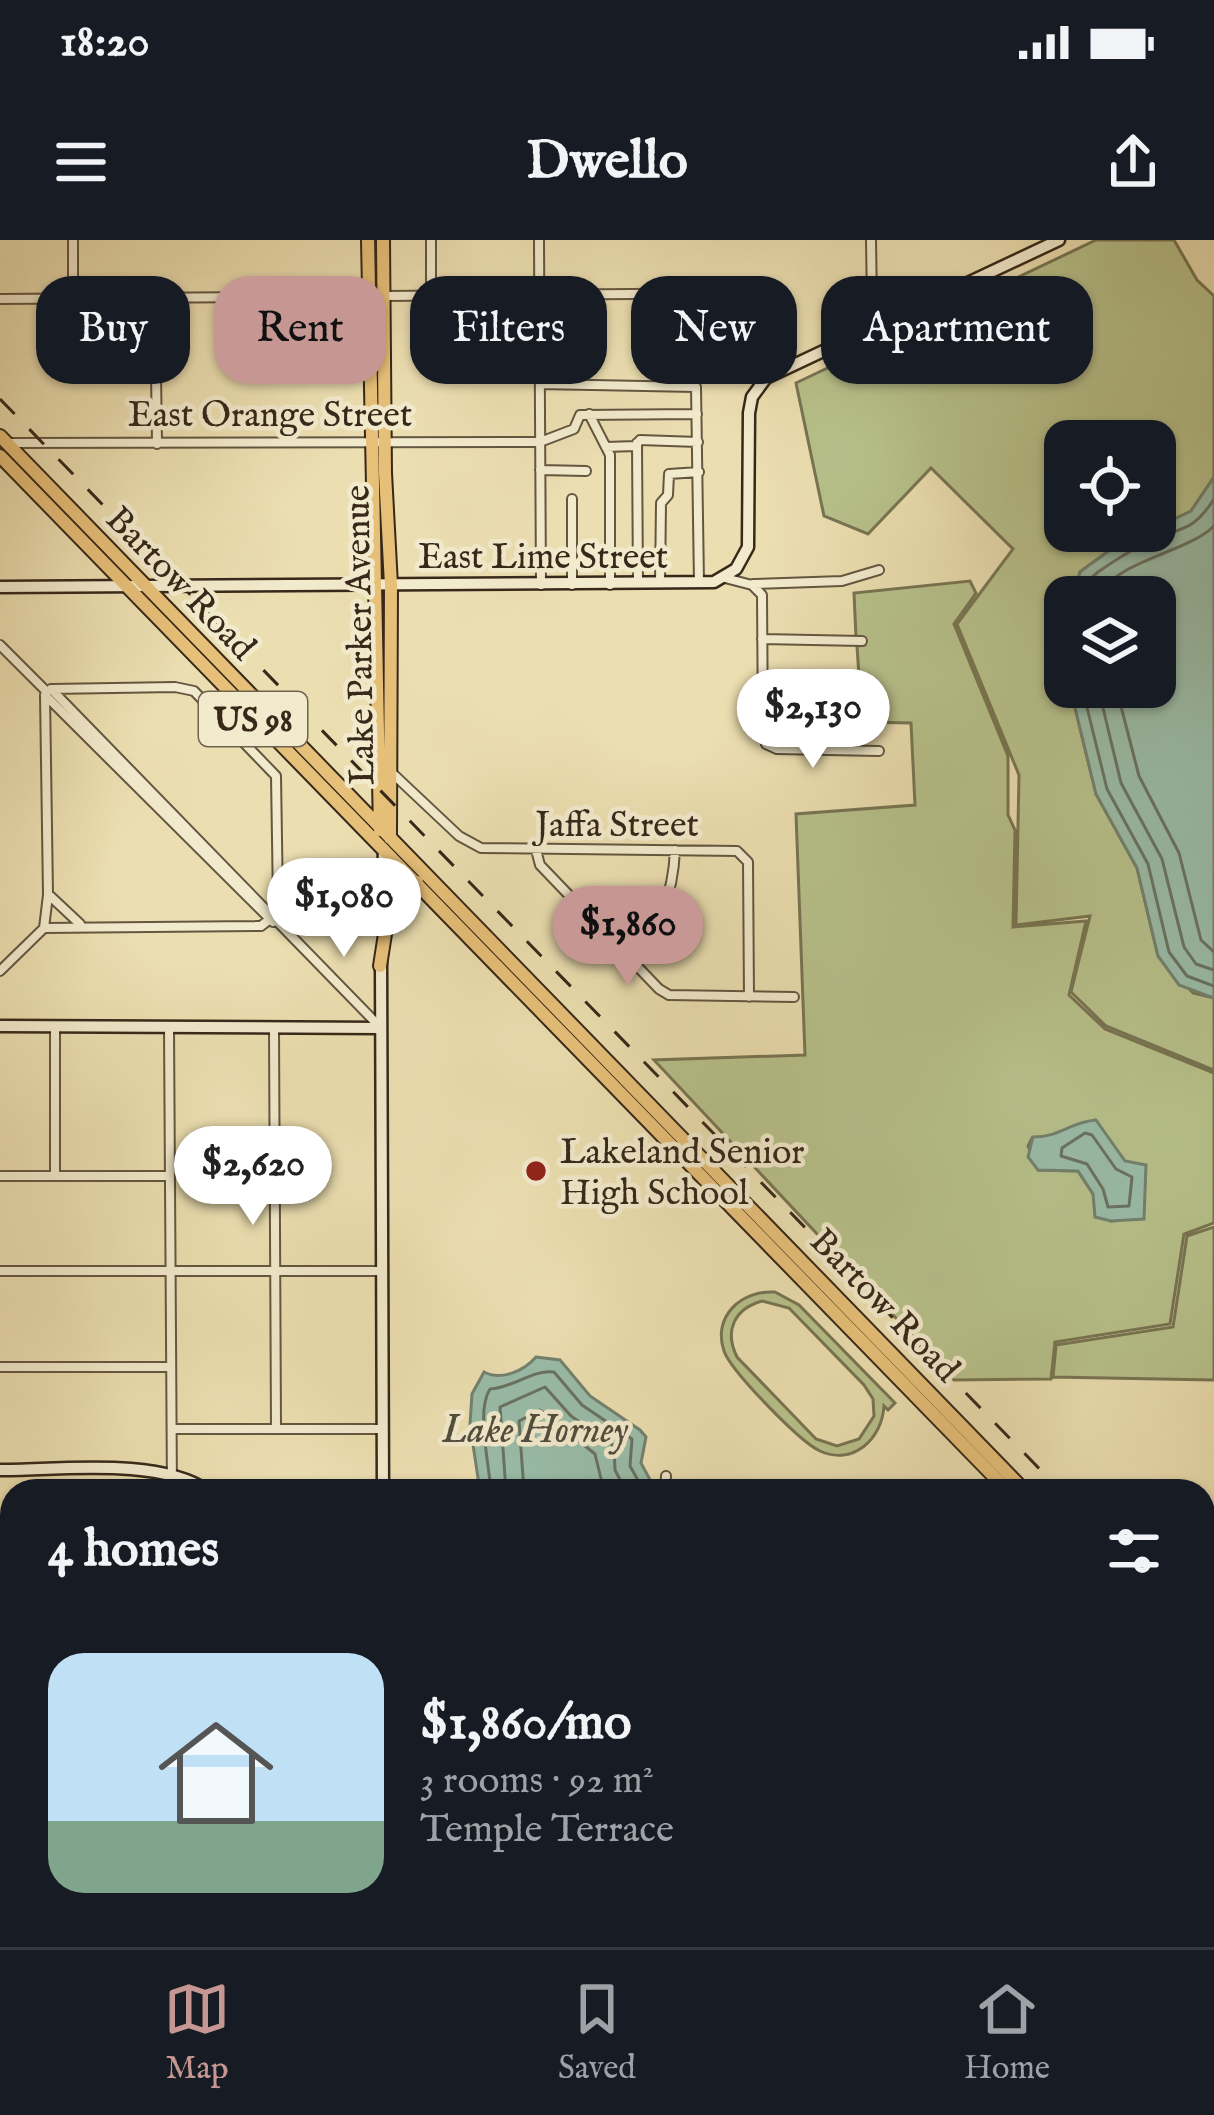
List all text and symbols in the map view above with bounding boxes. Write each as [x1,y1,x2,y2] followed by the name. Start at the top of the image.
[60,14,150,71] text: 18:20
[526,128,688,197] text: Dwello
[48,129,114,195] icon: menu
[1100,129,1166,195] icon: share
[36,276,190,384] chip: Buy
[214,276,386,384] chip: Rent
[410,276,607,384] chip: Filters
[631,276,797,384] chip: New
[821,276,1093,384] chip: Apartment
[128,393,412,439] street label: East Orange Street
[1044,420,1176,708] map controls
[1044,420,1176,552] button: locate
[335,484,387,786] street label: Lake Parker Avenue
[95,497,265,671] street label: Bartow Road
[418,535,668,581] street label: East Lime Street
[1044,576,1176,708] button: layers
[715,669,911,771] pin: $2,130
[764,683,862,732] text: $2,130
[199,692,307,746] road number: US 98
[531,803,699,849] street label: Jaffa Street
[246,858,442,960] pin: $1,080
[294,872,394,921] text: $1,080
[530,886,726,988] pin: $1,860
[579,900,677,949] text: $1,860
[155,1126,351,1228] pin: $2,620
[560,1130,804,1217] place label: Lakeland Senior High School
[201,1140,305,1189] text: $2,620
[523,1158,549,1184] marker: Lakeland Senior High School
[799,1219,969,1393] street label: Bartow Road
[441,1407,628,1456] water label: Lake Horney
[1101,1518,1167,1584] icon: filters
[48,1519,219,1584] text: 4 homes
[420,1692,631,1757] text: $1,860/mo
[144,1701,288,1845] icon: home
[420,1757,654,1806] text: 3 rooms · 92 m²
[420,1806,674,1855] text: Temple Terrace
[164,1976,230,2090] tab: Map
[558,1976,636,2090] tab: Saved
[964,1976,1050,2090] tab: Home

